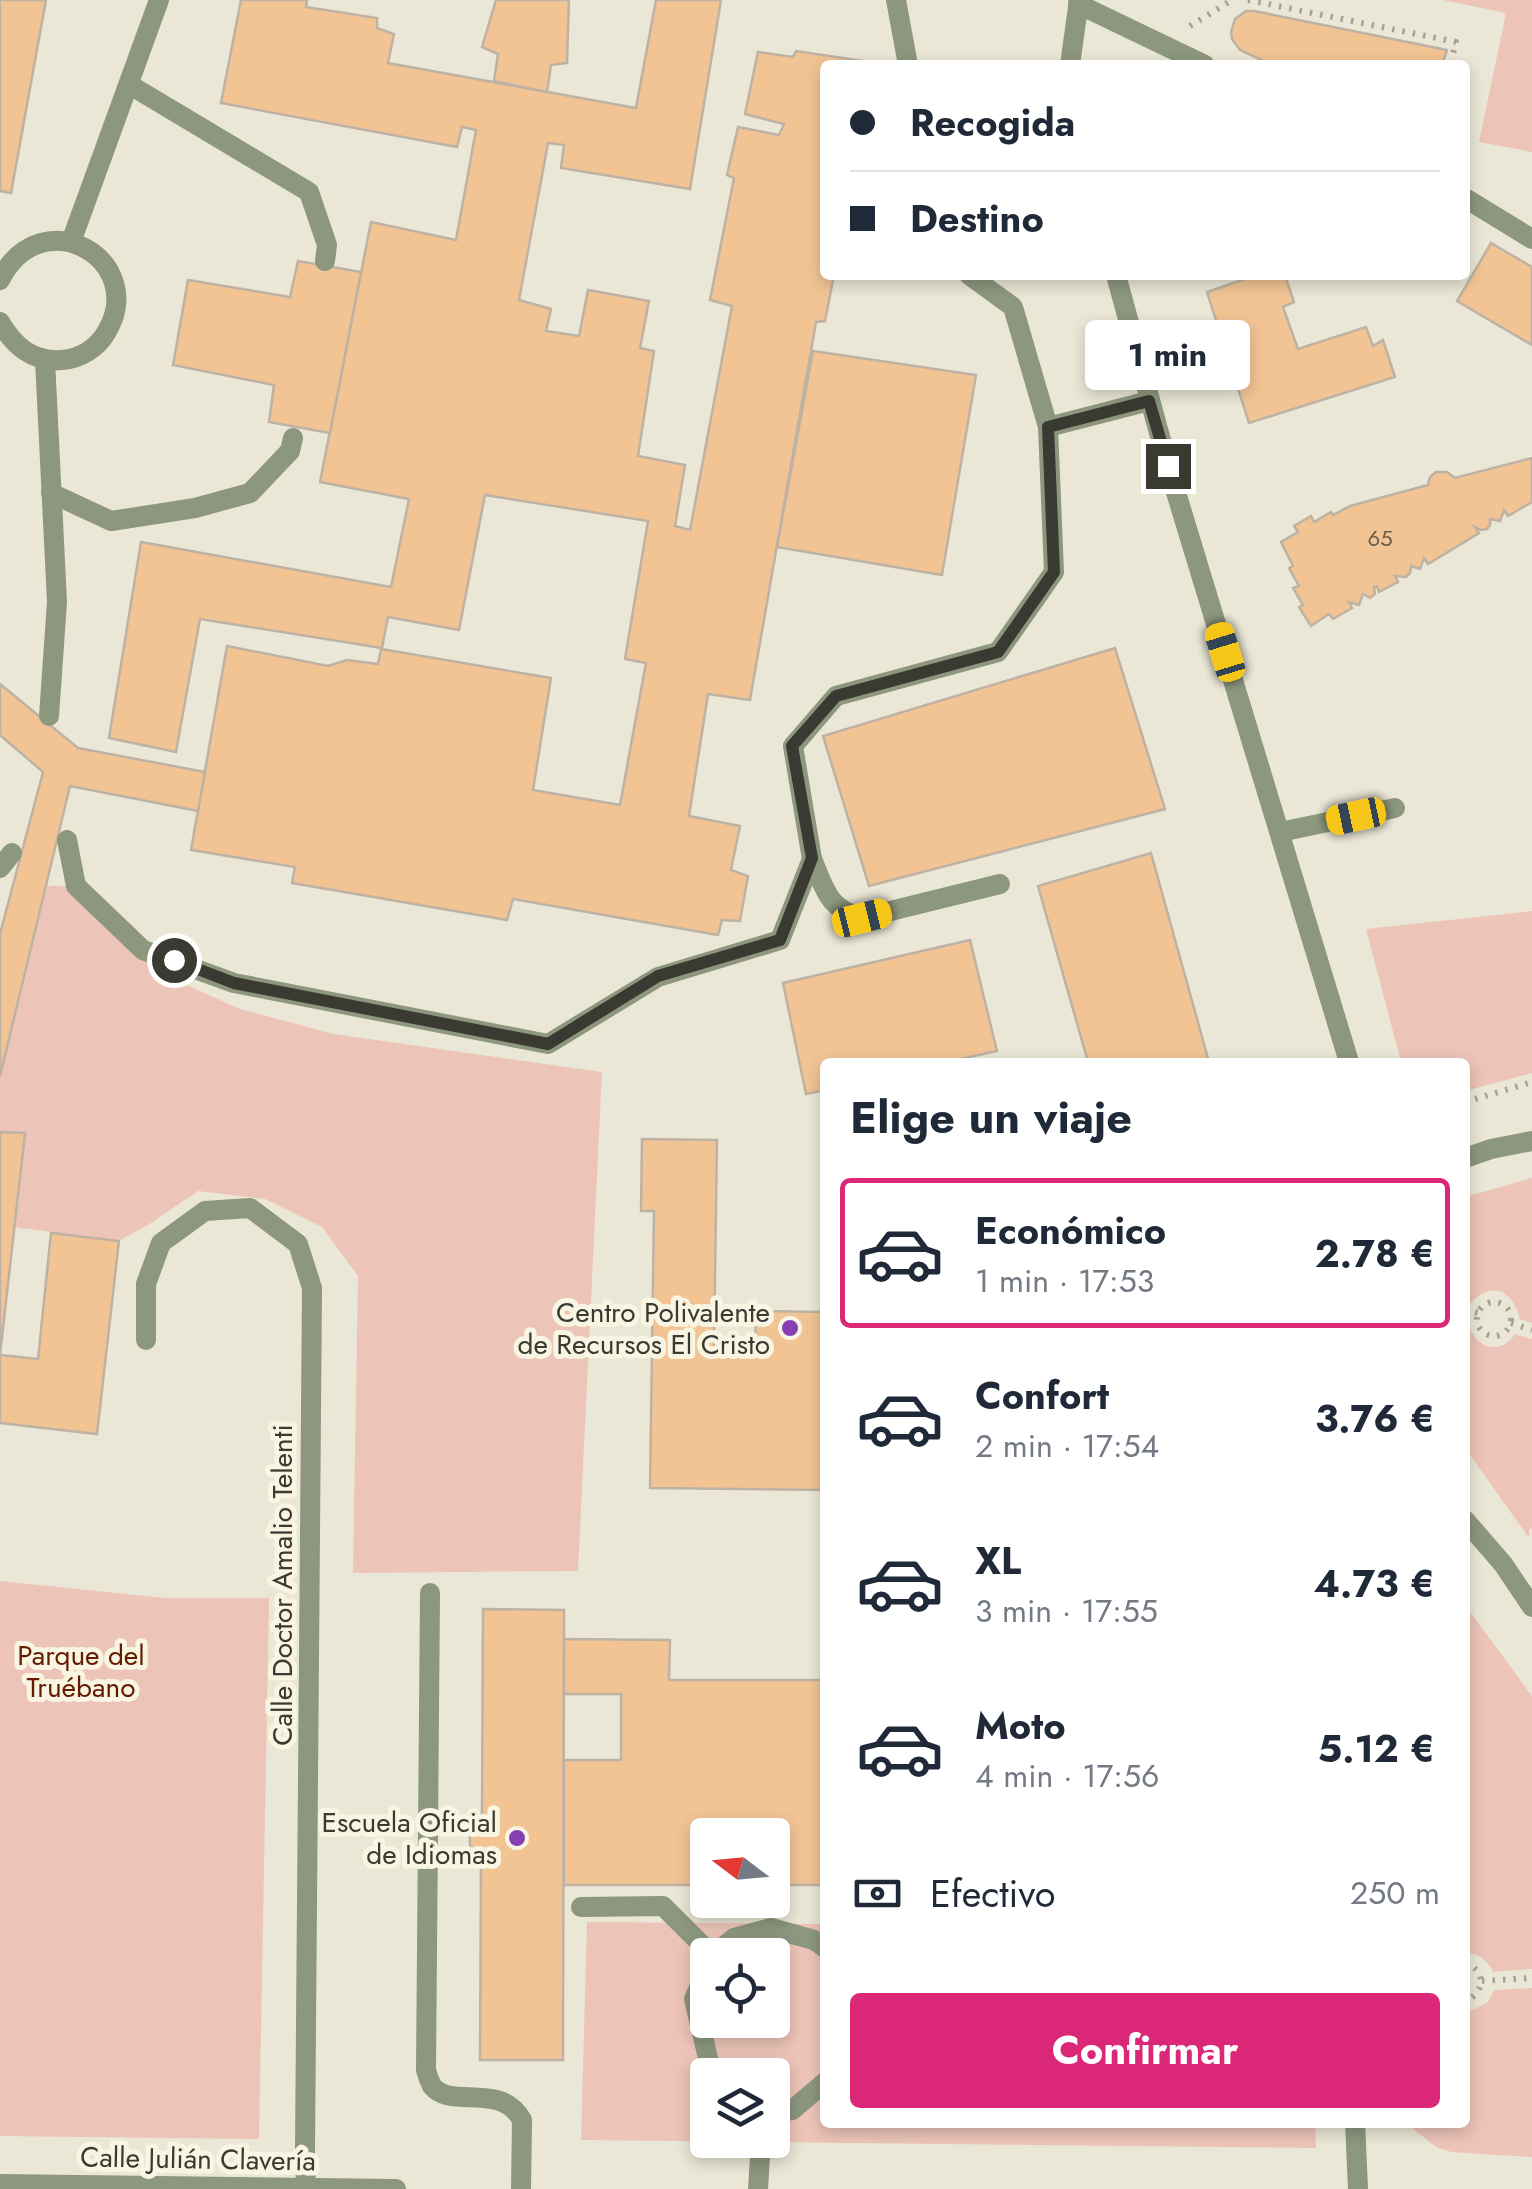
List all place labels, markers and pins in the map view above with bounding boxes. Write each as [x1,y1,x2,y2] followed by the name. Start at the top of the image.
[518,1292,770,1365] place label: Centro Polivalente de Recursos El Cristo
[779,1317,801,1339] marker: Centro Polivalente de Recursos El Cristo
[322,1802,497,1875] place label: Escuela Oficial de Idiomas
[506,1827,528,1849] marker: Escuela Oficial de Idiomas

